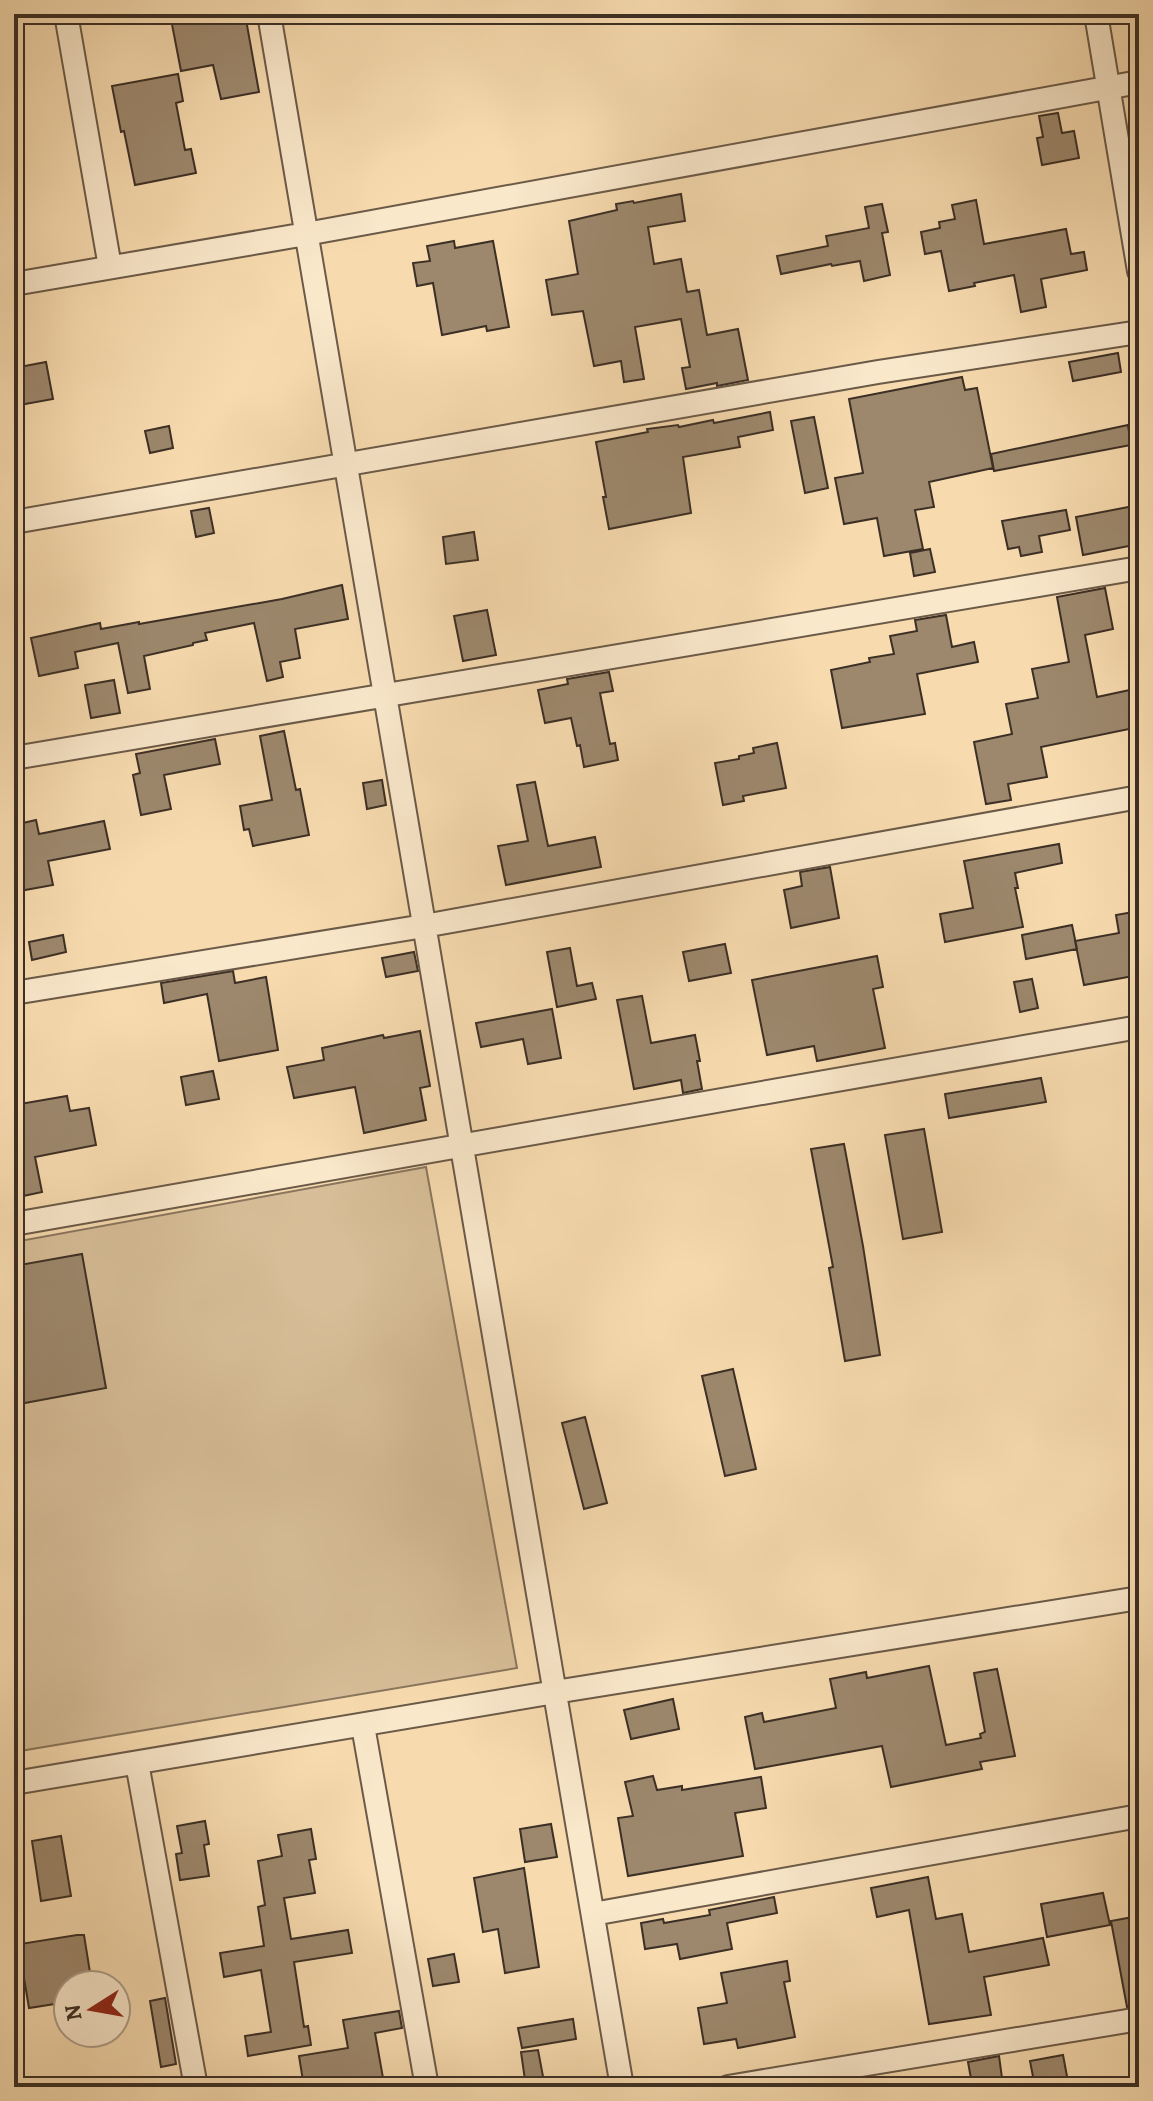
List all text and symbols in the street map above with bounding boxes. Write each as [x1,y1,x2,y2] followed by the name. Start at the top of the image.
[52,1969,132,2049] north arrow
[57,2002,90,2023] text: N

